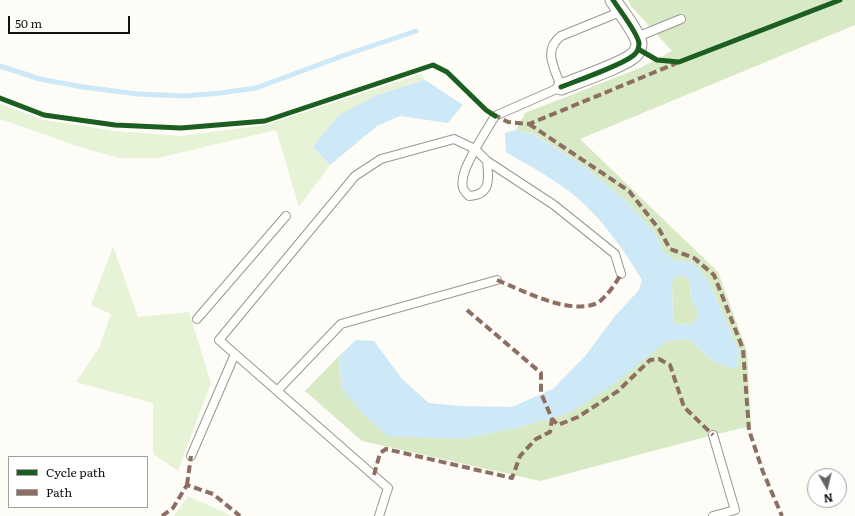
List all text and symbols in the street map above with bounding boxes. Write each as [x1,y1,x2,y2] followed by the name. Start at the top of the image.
[10,8,132,34] scale bar
[15,14,42,32] text: 50 m
[8,456,148,508] legend
[46,463,106,481] text: Cycle path
[807,468,847,508] north arrow
[46,483,72,501] text: Path
[823,490,834,507] text: N

